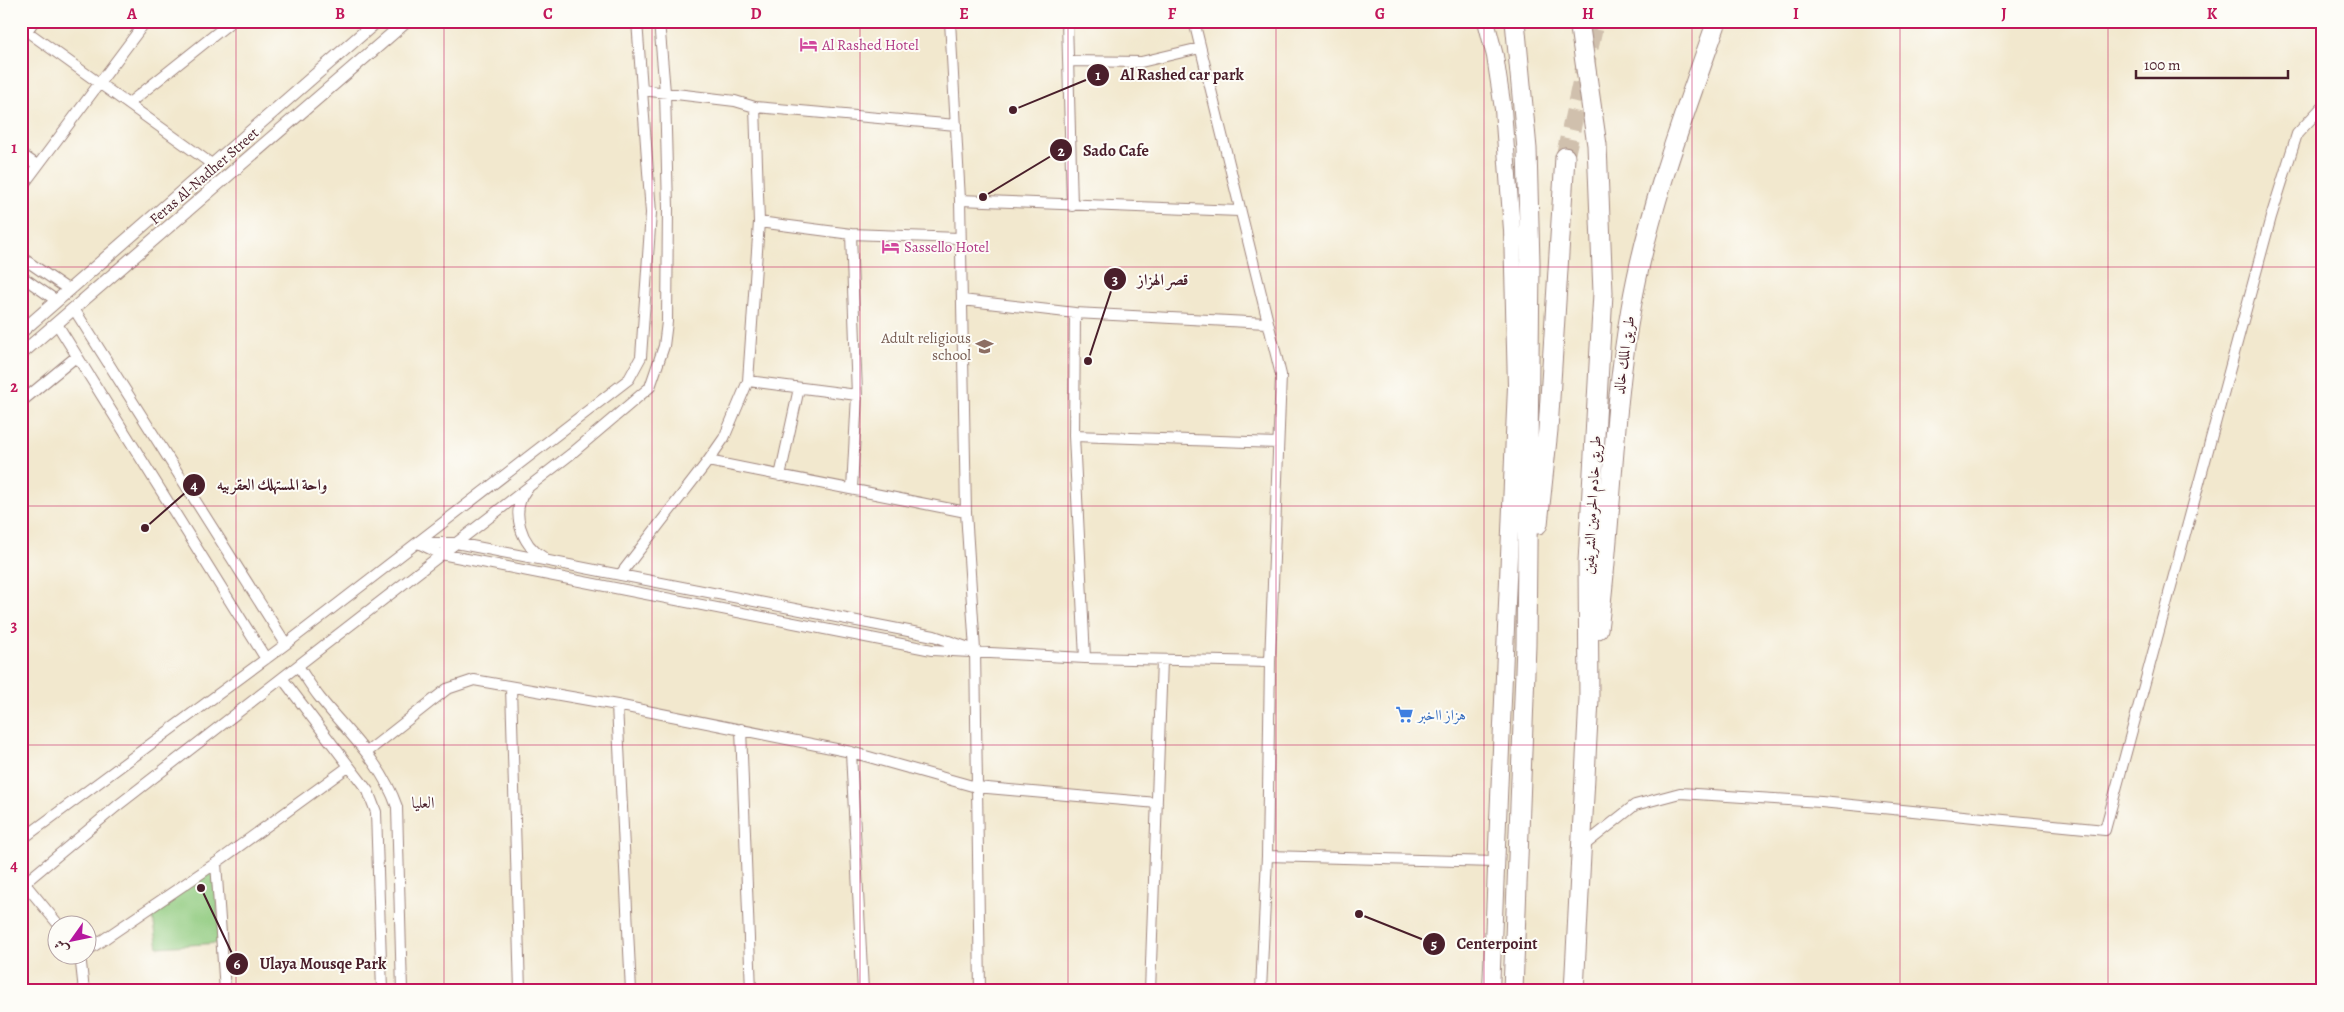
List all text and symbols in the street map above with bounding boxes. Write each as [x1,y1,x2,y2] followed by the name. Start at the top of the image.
[126,3,138,25] text: A
[335,3,345,25] text: B
[543,3,553,25] text: C
[750,3,762,25] text: D
[959,3,969,25] text: E
[1168,3,1177,25] text: F
[1375,3,1385,25] text: G
[1582,3,1594,25] text: H
[1793,3,1799,25] text: I
[2001,3,2007,25] text: J
[2207,3,2218,25] text: K
[798,35,818,55] hotel icon: Al Rashed Hotel
[821,35,919,55] place label: Al Rashed Hotel
[2136,48,2289,80] scale bar
[2144,55,2181,75] text: 100 m
[1086,59,1254,90] callout: Al Rashed car park
[1119,64,1244,86] text: Al Rashed car park
[1095,65,1101,85] text: 1
[145,123,263,229] street label: Feras Al-Nadher Street
[1048,135,1159,166] callout: Sado Cafe
[11,137,17,159] text: 1
[1083,140,1149,162] text: Sado Cafe
[1057,141,1065,161] text: 2
[880,237,900,257] hotel icon: Sassello Hotel
[904,237,989,257] place label: Sassello Hotel
[1102,264,1198,295] callout: قصر الهزاز
[1136,269,1188,291] text: قصر الهزاز
[1112,270,1118,290] text: 3
[1609,314,1639,396] street label: طريق الملك خالد
[880,328,971,365] place label: Adult religious school
[975,337,995,357] school or university icon: Adult religious school
[10,376,18,398] text: 2
[1578,435,1609,575] street label: طريق خادم الحرمين الشريفين
[182,469,338,500] callout: واحة المستهلك العقربيه
[217,474,327,496] text: واحة المستهلك العقربيه
[190,475,198,495] text: 4
[11,615,18,637] text: 3
[1394,705,1414,725] supermarket icon: هزاز ااخبر
[1416,705,1466,725] place label: هزاز ااخبر
[412,792,434,814] district label: العليا
[10,855,18,877] text: 4
[48,914,98,964] north arrow
[1422,928,1548,959] callout: Centerpoint
[1456,933,1538,955] text: Centerpoint
[1431,934,1437,954] text: 5
[50,936,73,958] text: ش
[225,948,396,979] callout: Ulaya Mousqe Park
[260,953,387,975] text: Ulaya Mousqe Park
[233,954,241,974] text: 6

